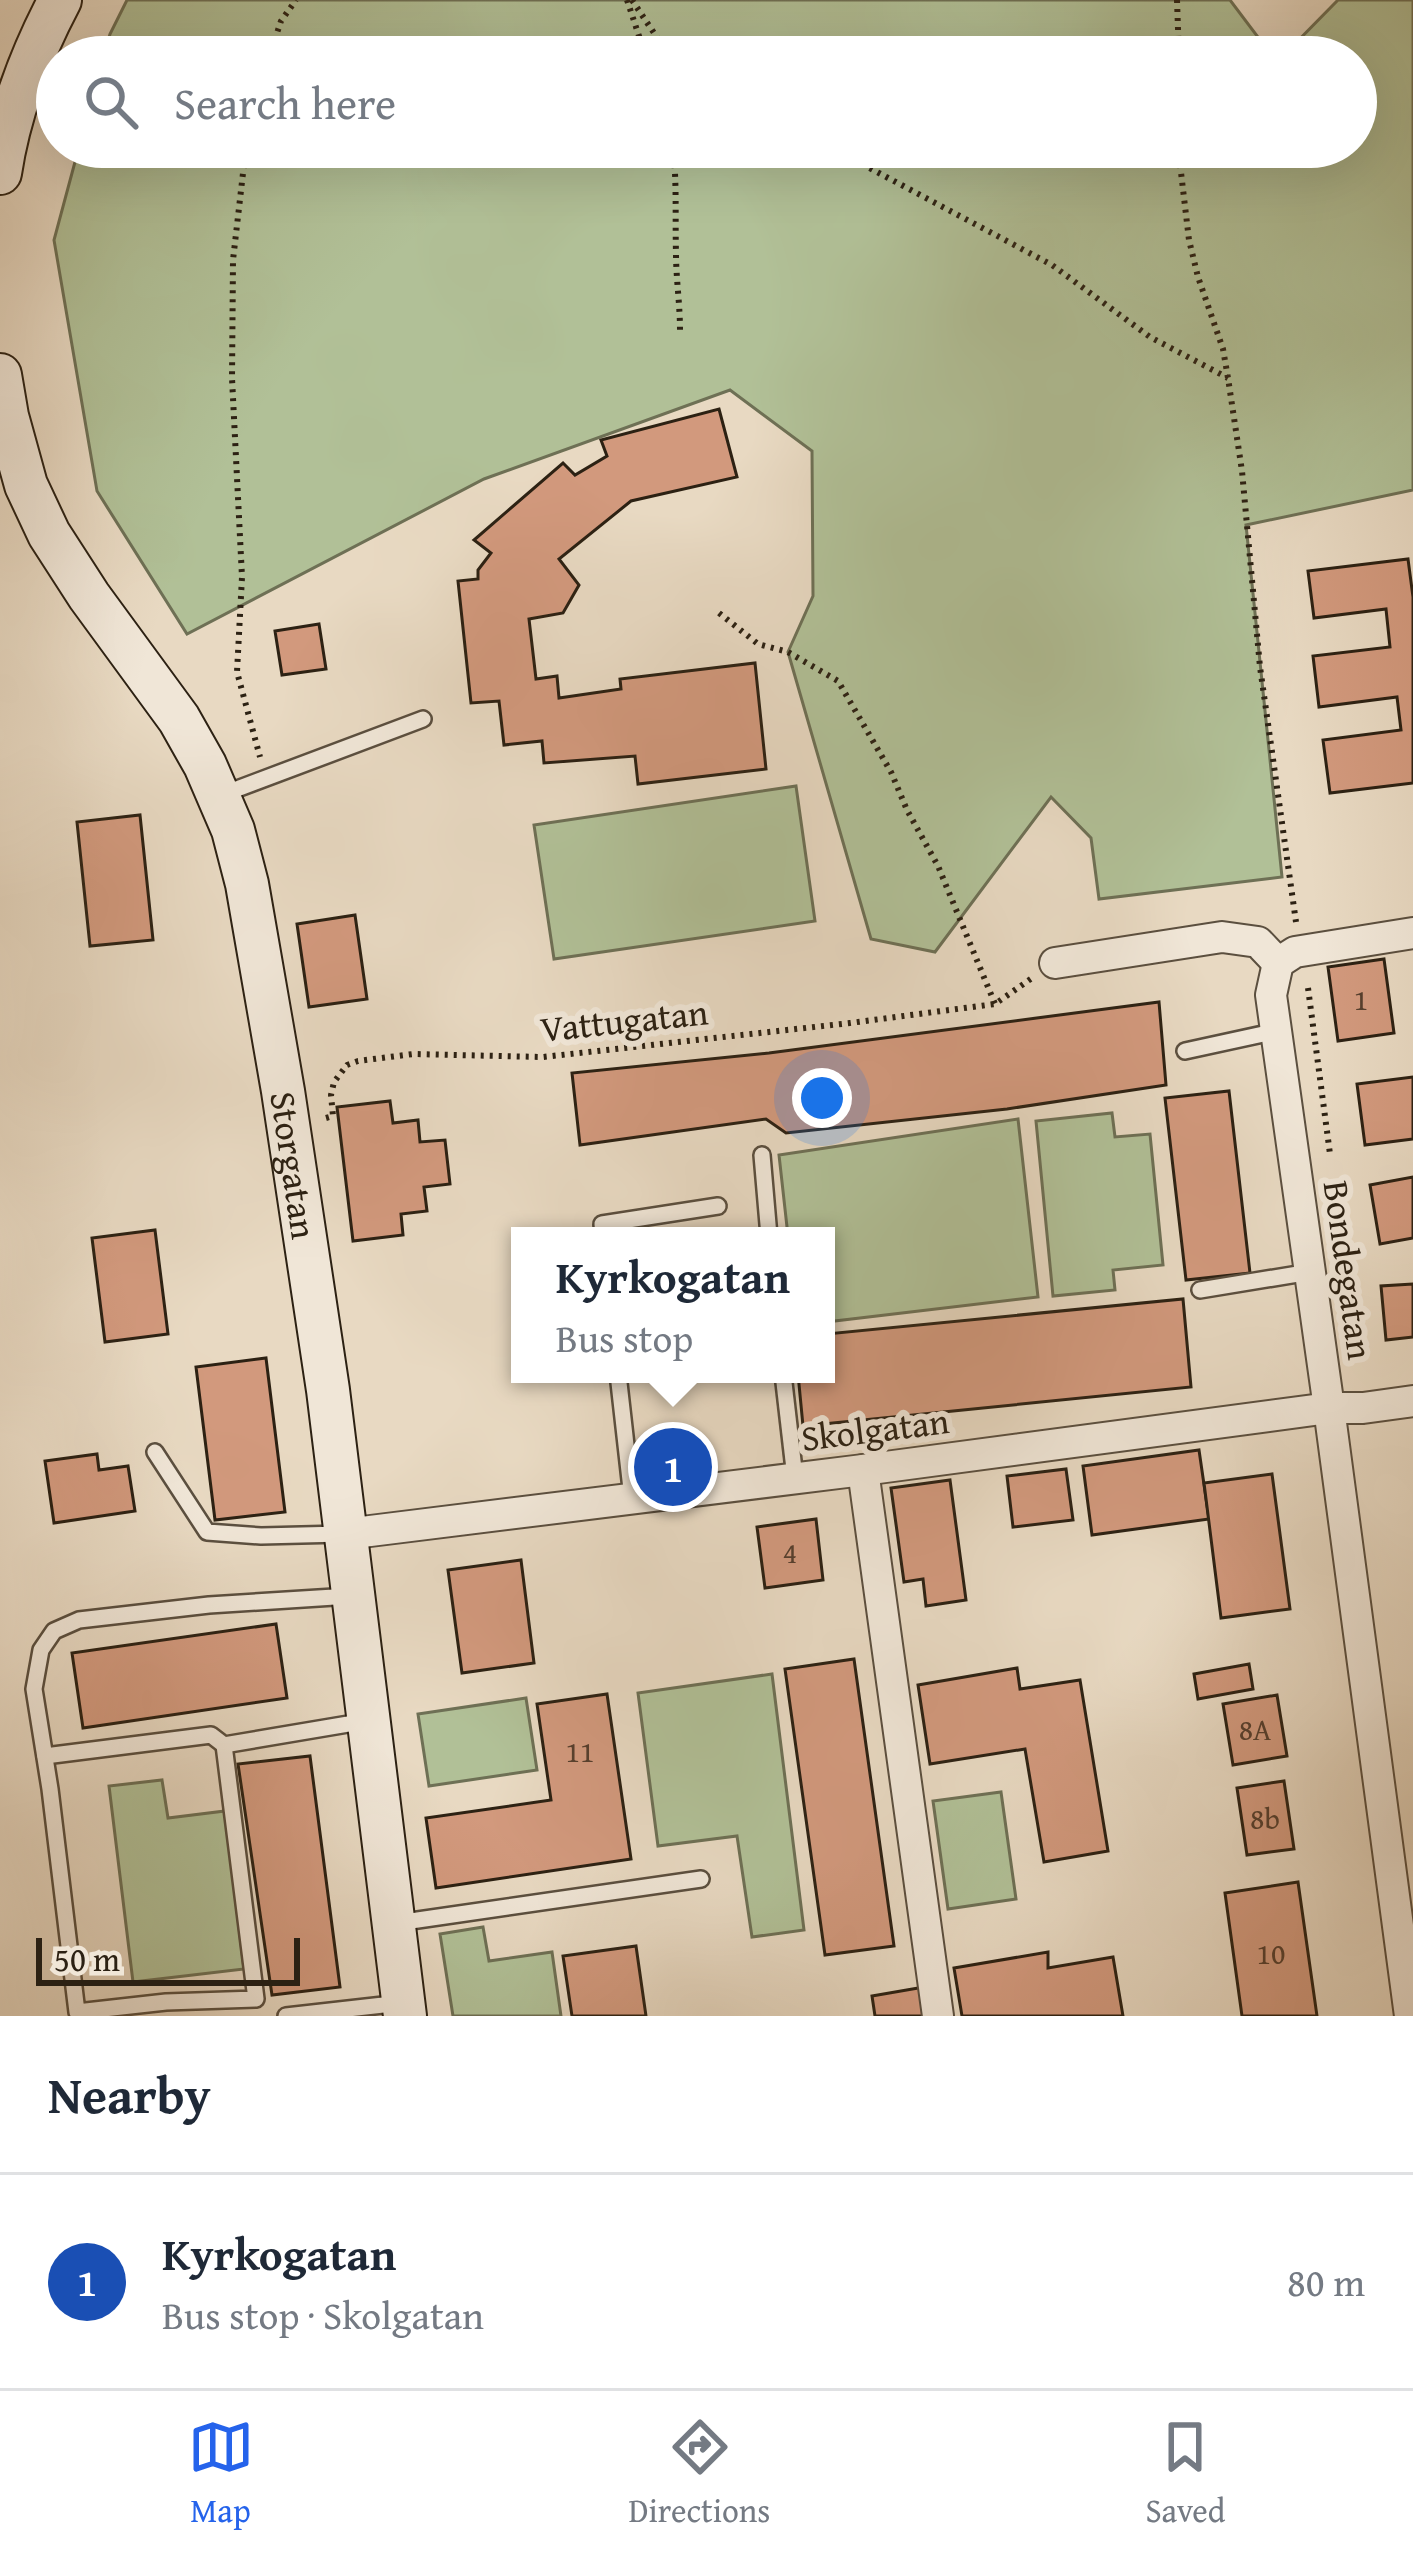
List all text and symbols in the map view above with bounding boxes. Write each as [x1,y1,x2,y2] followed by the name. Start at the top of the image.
[36,36,1377,168] search box
[78,69,144,135] icon: search
[174,70,396,135] text: Search here
[1354,977,1368,1021] house number: 1
[538,984,710,1055] street label: Vattugatan
[792,1068,852,1128] your location
[257,1088,332,1242] street label: Storgatan
[1311,1177,1388,1363] street label: Bondegatan
[511,1227,835,1383] popup
[556,1244,790,1309] text: Kyrkogatan
[556,1309,693,1366] text: Bus stop
[798,1393,952,1464] street label: Skolgatan
[634,1422,712,1512] pin: 1
[783,1530,797,1574] house number: 4
[1239,1707,1271,1751] house number: 8A
[566,1729,594,1773] house number: 11
[1250,1796,1280,1840] house number: 8b
[1257,1931,1285,1975] house number: 10
[36,1932,300,1985] scale bar
[54,1935,120,1983] text: 50 m
[48,2057,211,2132] text: Nearby
[162,2221,396,2286] text: Kyrkogatan
[77,2253,97,2310] text: 1
[1287,2253,1365,2310] text: 80 m
[162,2286,484,2343] text: Bus stop · Skolgatan
[188,2414,254,2534] tab: Map
[629,2414,770,2534] tab: Directions
[1146,2414,1225,2534] tab: Saved

